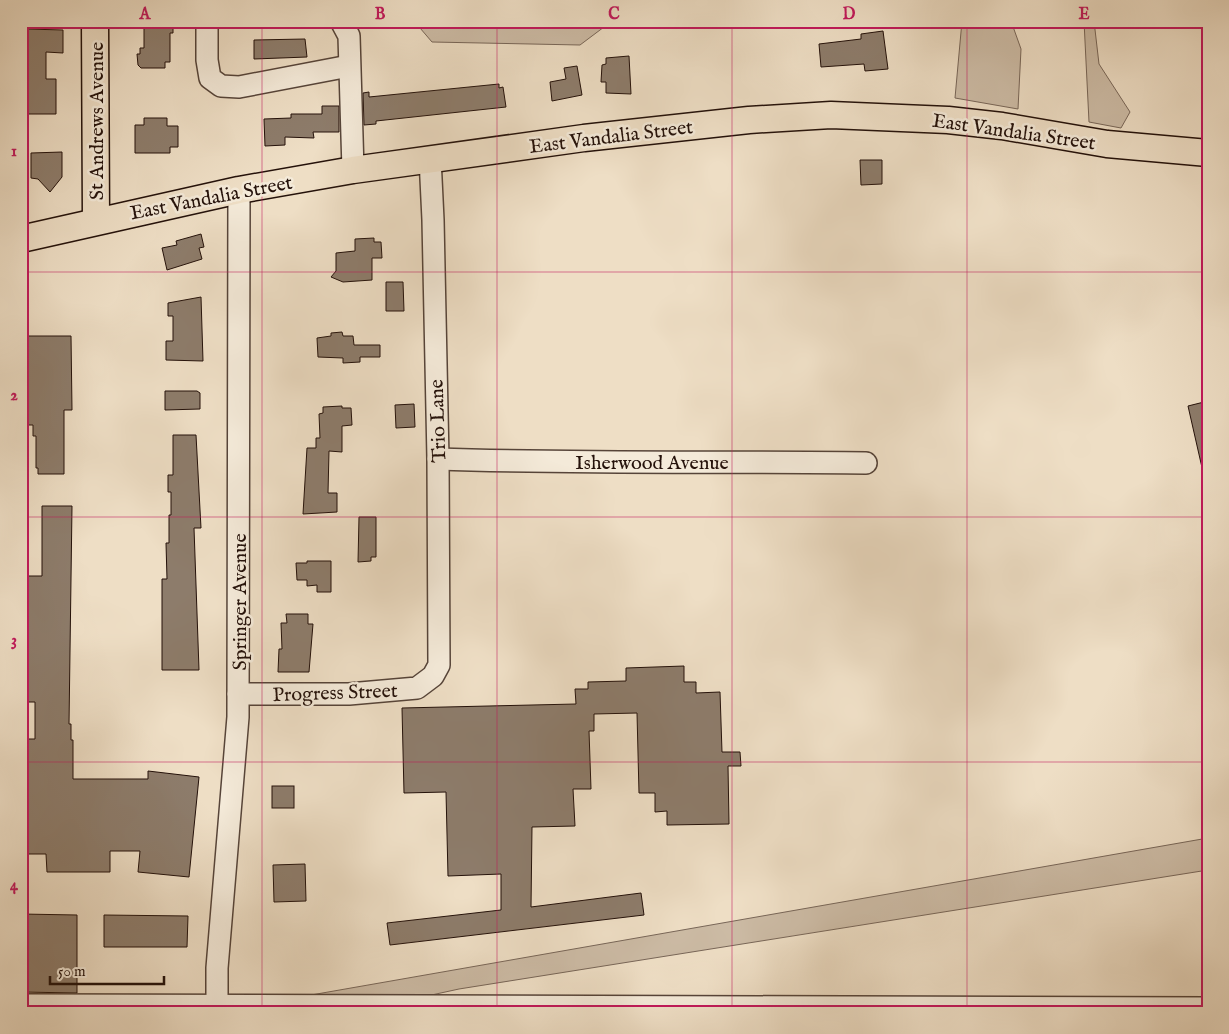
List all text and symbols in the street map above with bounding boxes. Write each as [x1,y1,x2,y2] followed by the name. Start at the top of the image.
[139,5,152,25] text: A
[375,5,386,25] text: B
[608,5,620,25] text: C
[843,5,856,25] text: D
[1078,5,1090,25] text: E
[85,42,110,200] street label: St Andrews Avenue
[931,109,1097,156] street label: East Vandalia Street
[528,115,695,160] street label: East Vandalia Street
[11,142,17,162] text: 1
[128,170,295,226] street label: East Vandalia Street
[425,379,452,463] street label: Trio Lane
[10,386,18,406] text: 2
[575,451,729,476] street label: Isherwood Avenue
[228,533,253,671] street label: Springer Avenue
[11,631,17,651] text: 3
[272,679,398,708] street label: Progress Street
[10,876,19,896] text: 4
[50,954,164,986] scale bar
[58,962,86,981] text: 50 m

